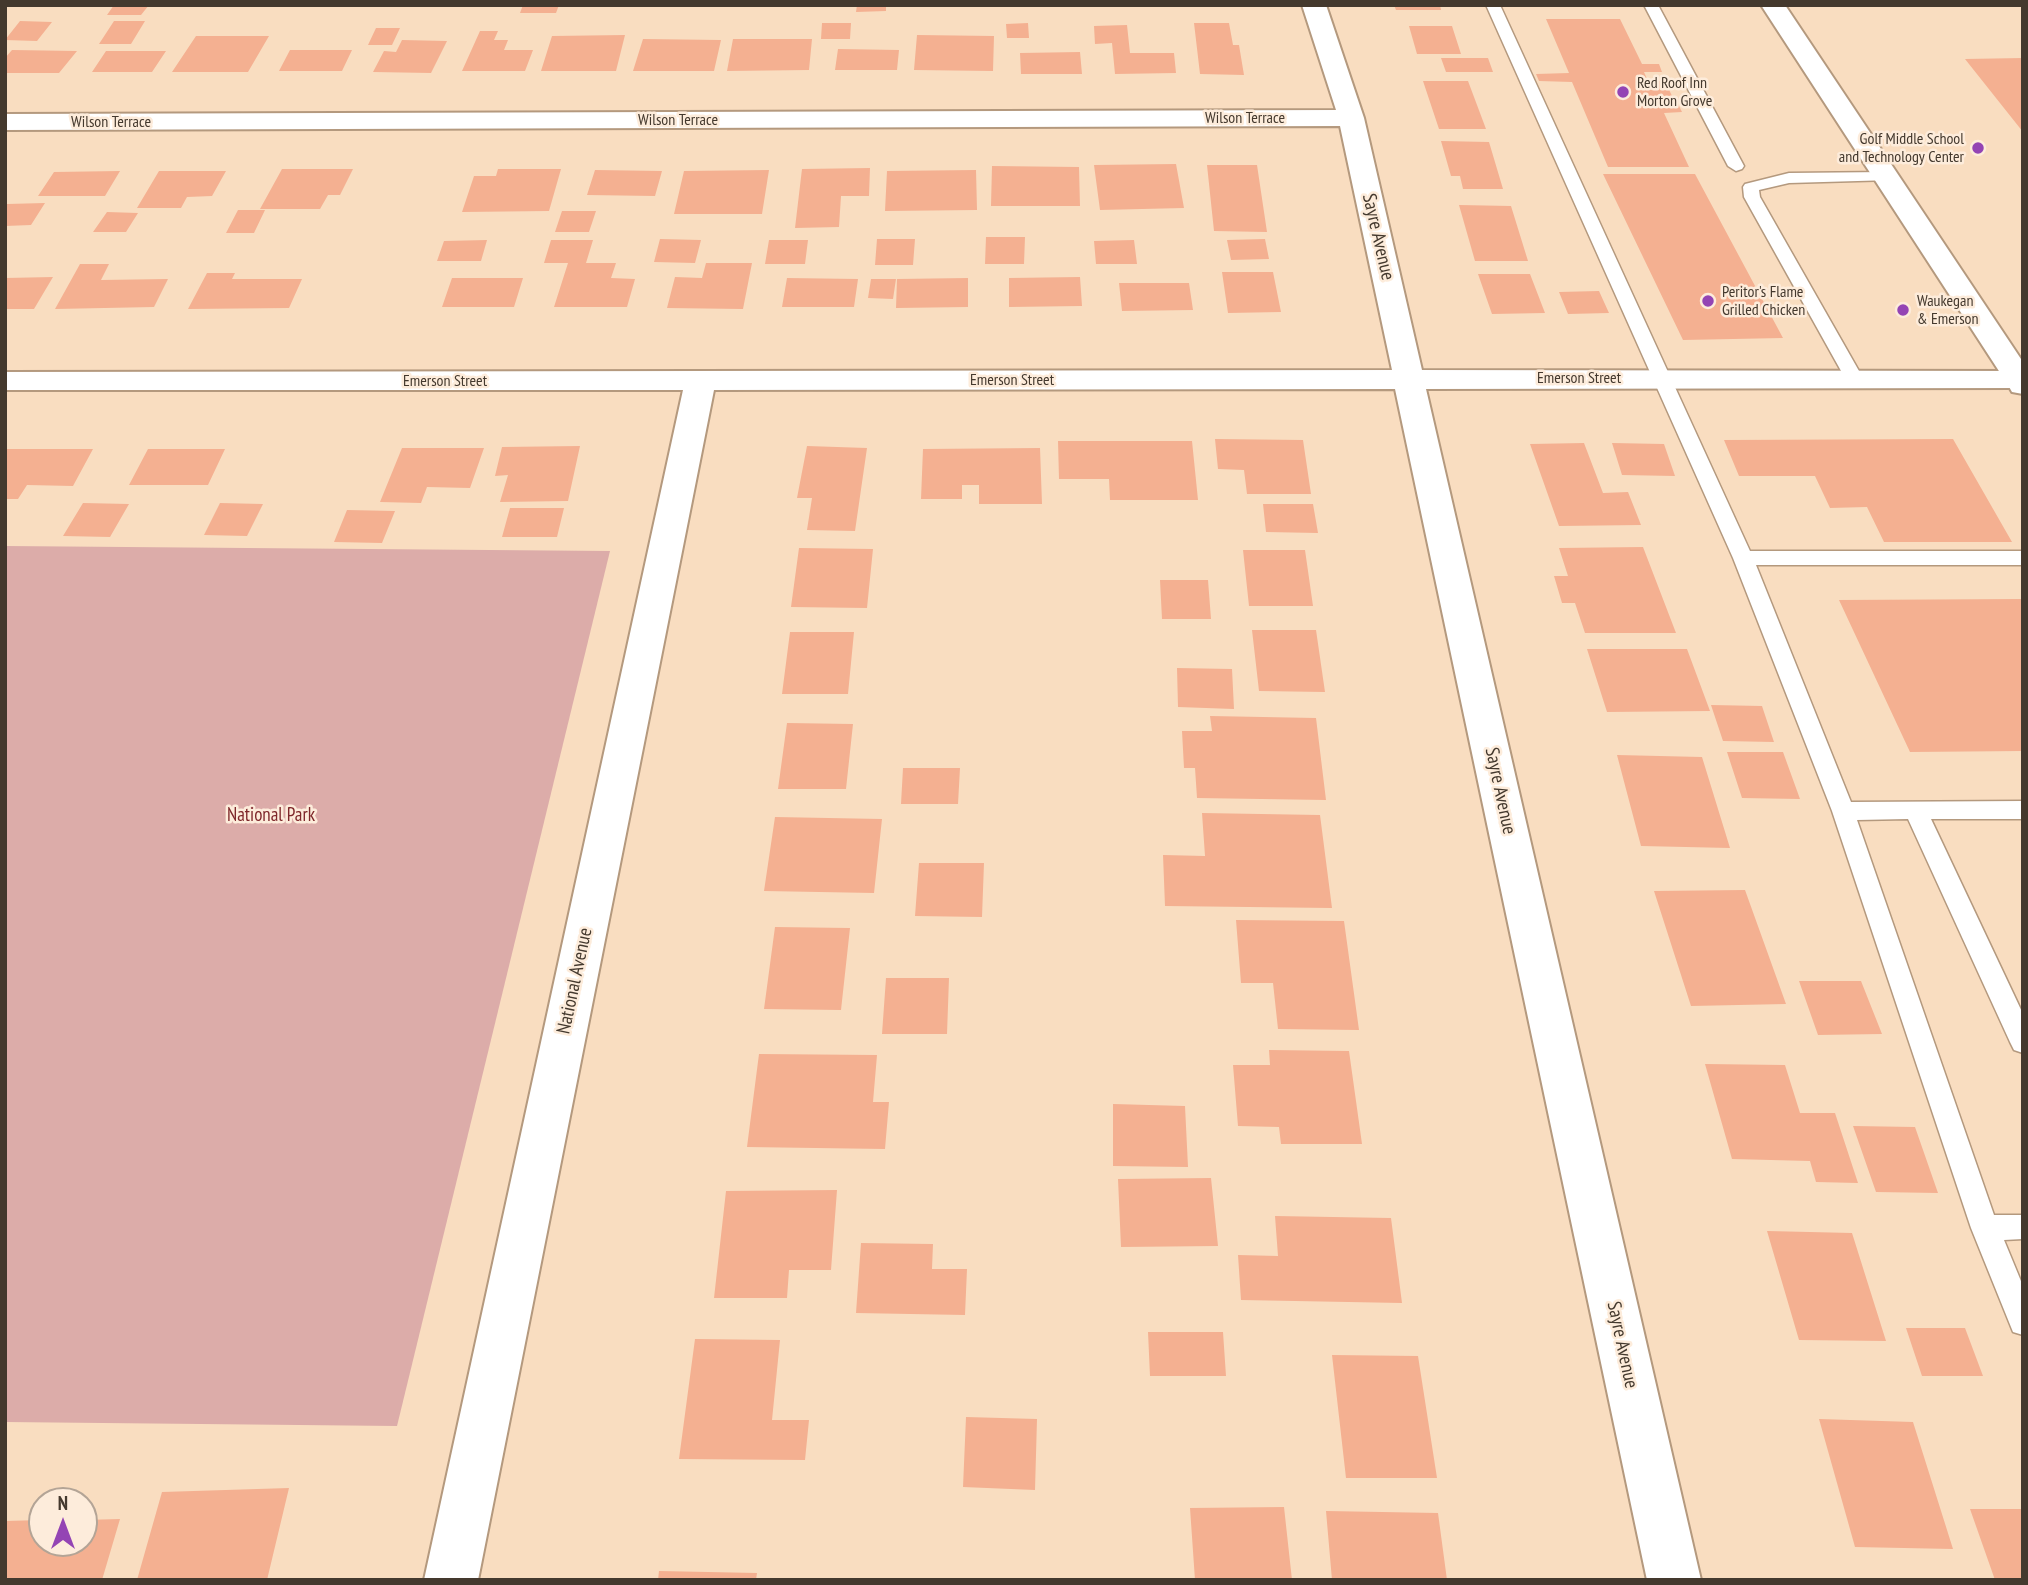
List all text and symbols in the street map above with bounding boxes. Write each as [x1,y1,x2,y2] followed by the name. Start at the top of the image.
[1637,73,1712,111] place label: Red Roof Inn Morton Grove
[1615,84,1631,100] marker: Red Roof Inn Morton Grove
[1205,108,1285,128] street label: Wilson Terrace
[638,110,718,130] street label: Wilson Terrace
[71,112,151,132] street label: Wilson Terrace
[1839,129,1964,167] place label: Golf Middle School and Technology Center
[1970,140,1986,156] marker: Golf Middle School and Technology Center
[1357,192,1399,282] street label: Sayre Avenue
[1722,282,1805,320] place label: Peritor's Flame Grilled Chicken
[1917,291,1979,329] place label: Waukegan & Emerson
[1700,293,1716,309] marker: Peritor's Flame Grilled Chicken
[1895,302,1911,318] marker: Waukegan & Emerson
[1537,368,1621,388] street label: Emerson Street
[970,370,1054,390] street label: Emerson Street
[403,371,487,391] street label: Emerson Street
[1480,746,1520,836] street label: Sayre Avenue
[227,805,315,827] park label: National Park
[553,926,597,1036] street label: National Avenue
[1602,1300,1642,1390] street label: Sayre Avenue
[28,1487,98,1557] north arrow
[58,1491,68,1515] text: N

